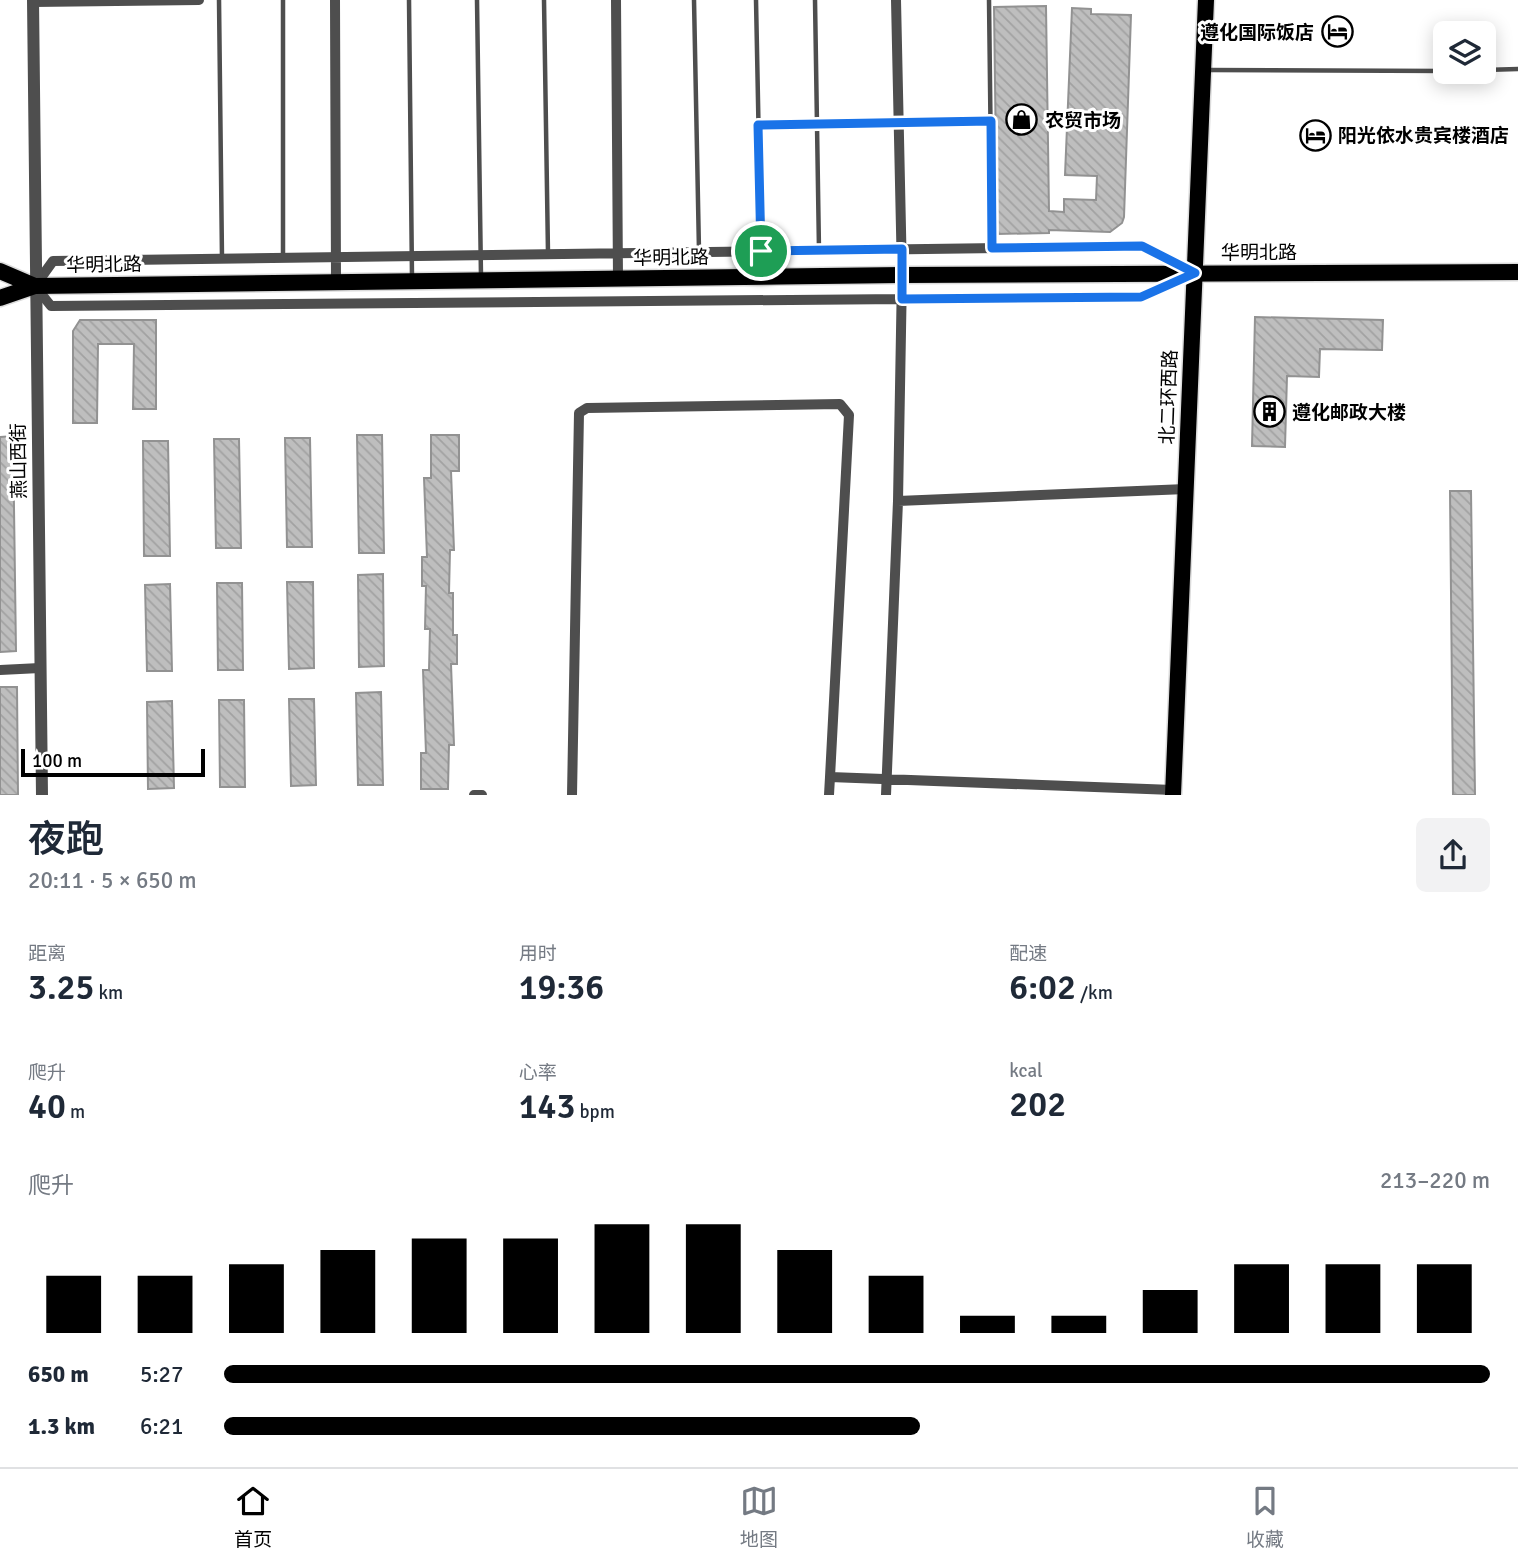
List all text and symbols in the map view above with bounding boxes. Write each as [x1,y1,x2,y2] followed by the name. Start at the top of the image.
[1320,15,1354,49] hotel icon: 遵化国际饭店
[1200,21,1314,45] place label: 遵化国际饭店
[1433,21,1496,84] map controls
[1433,21,1496,84] button: layers
[1005,103,1039,137] shop icon: 农贸市场
[1045,109,1121,133] place label: 农贸市场
[1298,118,1332,152] hotel icon: 阳光依水贵宾楼酒店
[1338,124,1509,148] place label: 阳光依水贵宾楼酒店
[731,221,791,281] pin
[742,232,780,270] icon: arrive
[1221,241,1297,265] street label: 华明北路
[633,245,709,271] street label: 华明北路
[66,252,142,278] street label: 华明北路
[1155,349,1183,445] street label: 北二环西路
[1252,395,1286,429] building icon: 遵化邮政大楼
[1292,401,1406,425] place label: 遵化邮政大楼
[6,423,32,499] street label: 燕山西街
[21,746,205,778] scale bar
[32,749,82,773] text: 100 m
[28,816,104,863] text: 夜跑
[1416,818,1490,892] button: share
[28,866,197,895] text: 20:11 · 5 × 650 m
[28,942,66,966] text: 距离
[519,942,557,966] text: 用时
[1009,942,1047,966] text: 配速
[28,966,94,1009] text: 3.25
[519,966,604,1009] text: 19:36
[1009,966,1076,1009] text: 6:02
[94,981,123,1005] text: km
[1076,981,1113,1005] text: /km
[1009,1059,1043,1083] text: kcal
[28,1061,66,1085] text: 爬升
[519,1061,557,1085] text: 心率
[1009,1083,1066,1126] text: 202
[28,1085,66,1128] text: 40
[519,1085,575,1128] text: 143
[66,1100,85,1124] text: m
[575,1100,615,1124] text: bpm
[1380,1166,1490,1195] text: 213–220 m
[28,1171,74,1200] text: 爬升
[28,1360,89,1389] text: 650 m
[140,1360,183,1389] text: 5:27
[28,1412,95,1441] text: 1.3 km
[140,1412,183,1441] text: 6:21
[234,1482,272,1552] tab: 首页
[740,1482,778,1552] tab: 地图
[1246,1482,1284,1552] tab: 收藏

